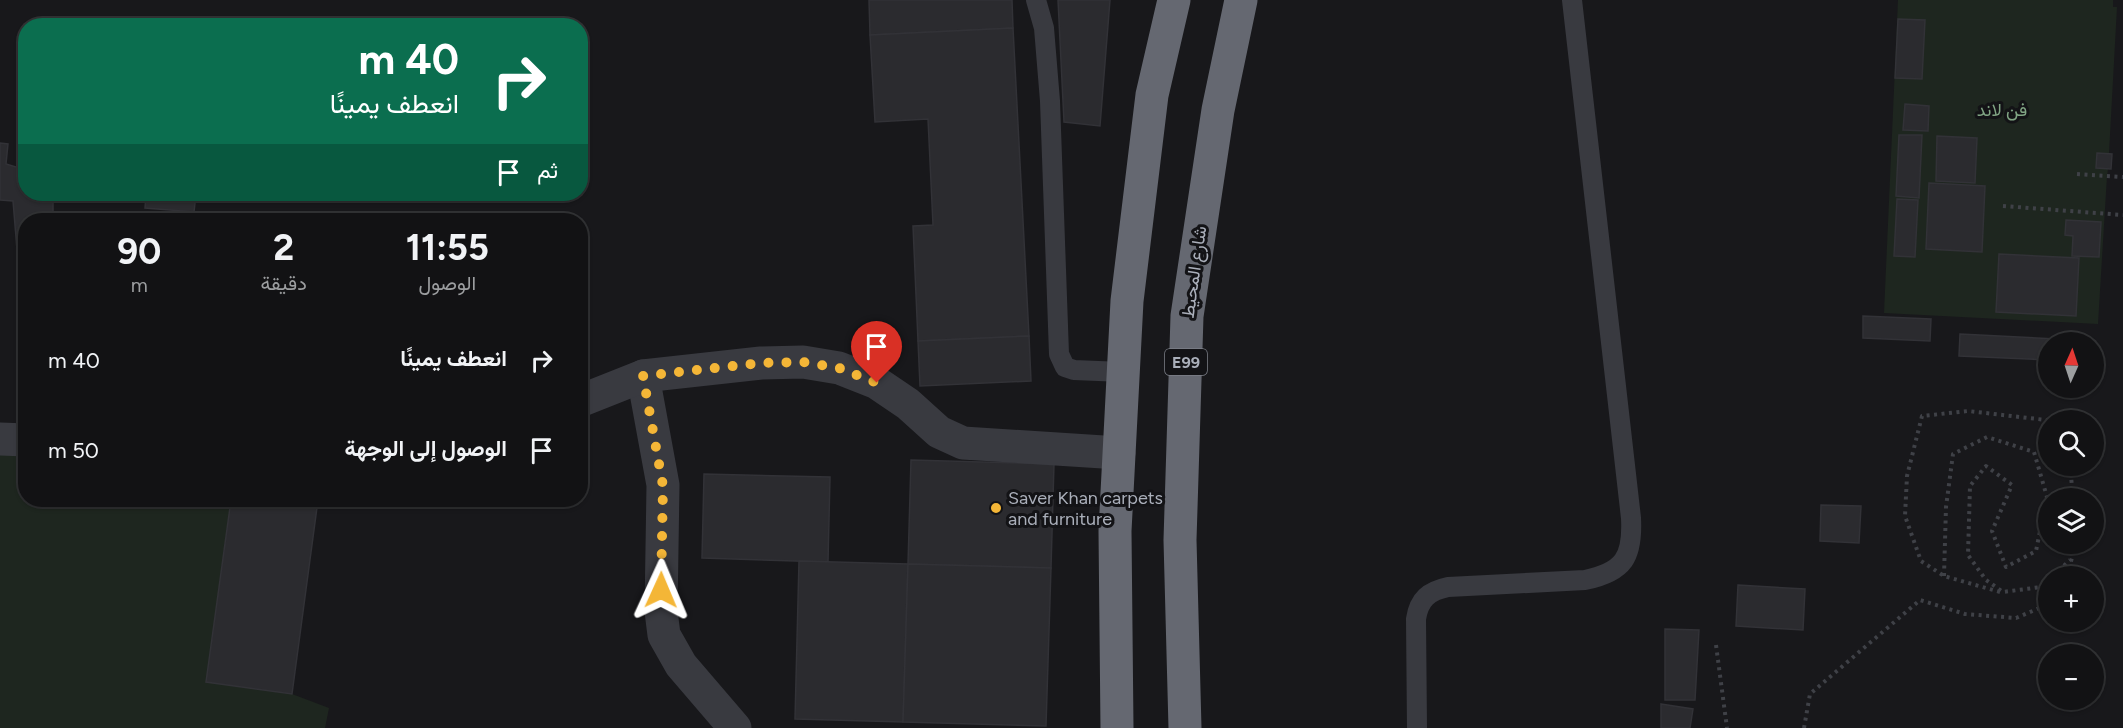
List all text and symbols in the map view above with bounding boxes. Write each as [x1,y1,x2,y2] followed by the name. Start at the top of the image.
[359,34,459,85] text: 40 m
[480,42,558,120] icon: right
[330,87,459,120] text: انعطف يمينًا
[1977,99,2027,121] park label: فن لاند
[492,156,525,189] icon: arrive
[537,157,558,184] text: ثم
[1177,224,1212,320] street label: شارع المحيط
[273,226,294,269] text: 2
[406,226,489,269] text: 11:55
[117,230,161,273] text: 90
[260,271,307,295] text: دقيقة
[419,271,476,295] text: الوصول
[131,273,148,297] text: m
[851,321,902,383] pin
[860,330,893,363] icon: arrive
[2038,332,2104,398] north arrow
[2038,332,2104,710] map controls
[525,344,558,377] icon: right
[400,345,507,372] text: انعطف يمينًا
[48,347,100,374] text: 40 m
[1165,349,1207,375] road number: E99
[2038,410,2104,476] button: search
[525,434,558,467] icon: arrive
[344,435,507,462] text: الوصول إلى الوجهة
[48,437,99,464] text: 50 m
[1008,487,1163,530] place label: Saver Khan carpets and furniture
[2038,488,2104,554] button: layers
[989,501,1003,515] marker: Saver Khan carpets and furniture
[629,558,693,622] position arrow
[2038,566,2104,632] button: +
[2038,644,2104,710] button: −

